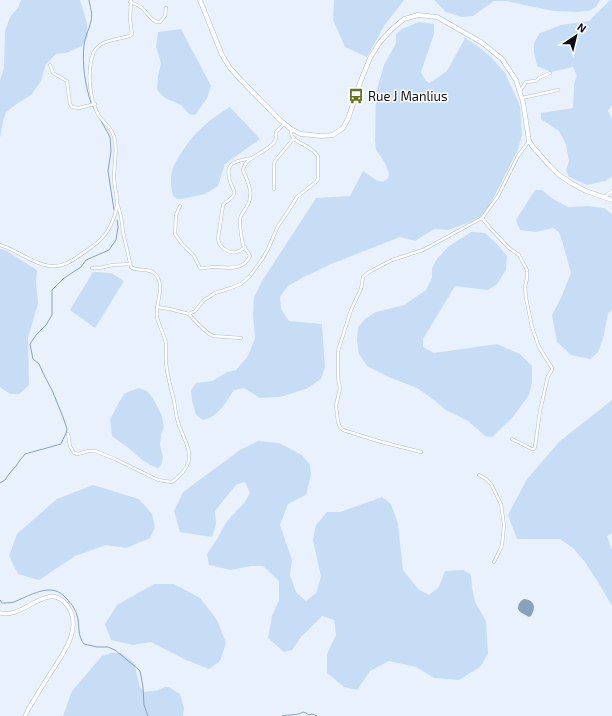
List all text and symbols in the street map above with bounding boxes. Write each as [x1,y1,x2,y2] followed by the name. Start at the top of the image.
[556,16,596,56] north arrow
[575,20,589,35] text: N
[347,87,365,105] bus stop icon: Rue J Manlius
[368,88,448,104] place label: Rue J Manlius

